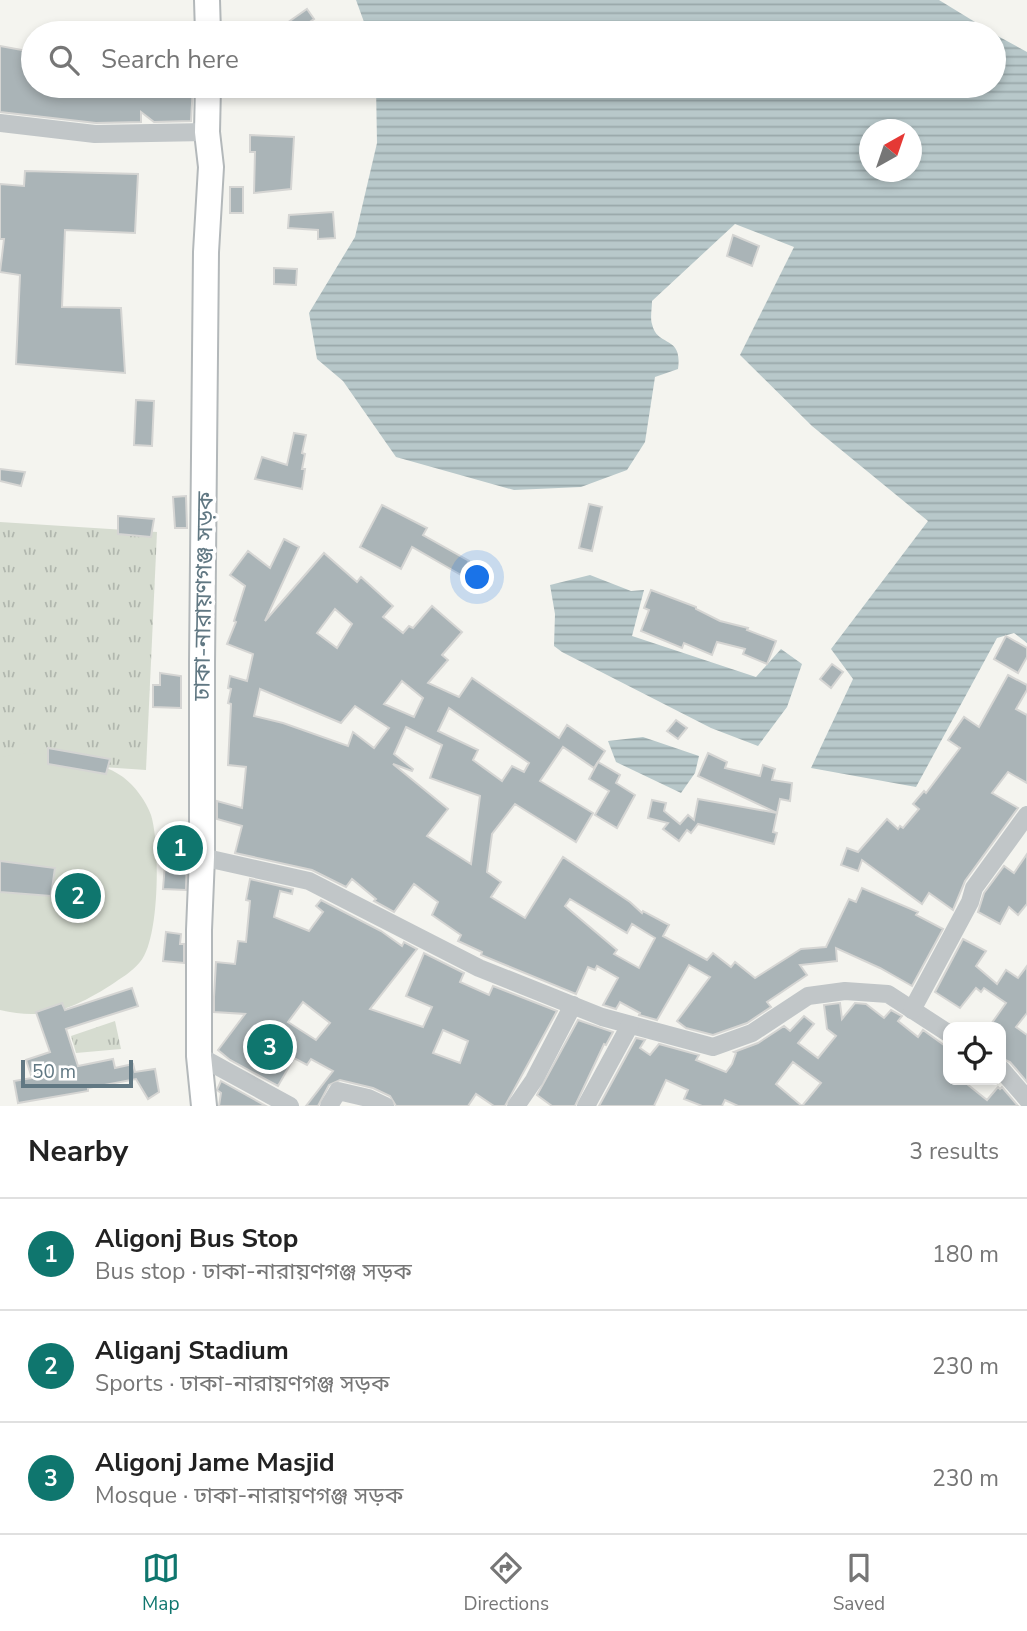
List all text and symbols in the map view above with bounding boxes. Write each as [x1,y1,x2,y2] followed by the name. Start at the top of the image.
[21,21,1006,98] search box
[45,41,83,79] icon: search
[101,42,239,77] text: Search here
[859,119,922,182] north arrow
[186,491,221,702] street label: ঢাকা-নারায়ণগঞ্জ সড়ক
[460,560,494,594] your location
[157,822,203,874] pin: 1
[55,870,101,922] pin: 2
[247,1021,293,1073] pin: 3
[943,1022,1006,1085] map controls
[943,1022,1006,1085] button: locate
[21,1057,133,1089] scale bar
[32,1059,76,1085] text: 50 m
[28,1131,128,1172] text: Nearby
[909,1136,999,1167] text: 3 results
[95,1221,298,1256] text: Aligonj Bus Stop
[44,1239,58,1270] text: 1
[932,1239,999,1270] text: 180 m
[95,1256,412,1287] text: Bus stop · ঢাকা-নারায়ণগঞ্জ সড়ক
[95,1333,289,1368] text: Aliganj Stadium
[44,1351,58,1382] text: 2
[932,1351,999,1382] text: 230 m
[95,1368,390,1399] text: Sports · ঢাকা-নারায়ণগঞ্জ সড়ক
[95,1445,335,1480] text: Aligonj Jame Masjid
[44,1463,58,1494] text: 3
[932,1463,999,1494] text: 230 m
[95,1480,403,1511] text: Mosque · ঢাকা-নারায়ণগঞ্জ সড়ক
[142,1549,180,1617] tab: Map
[463,1549,549,1617] tab: Directions
[833,1549,885,1617] tab: Saved

